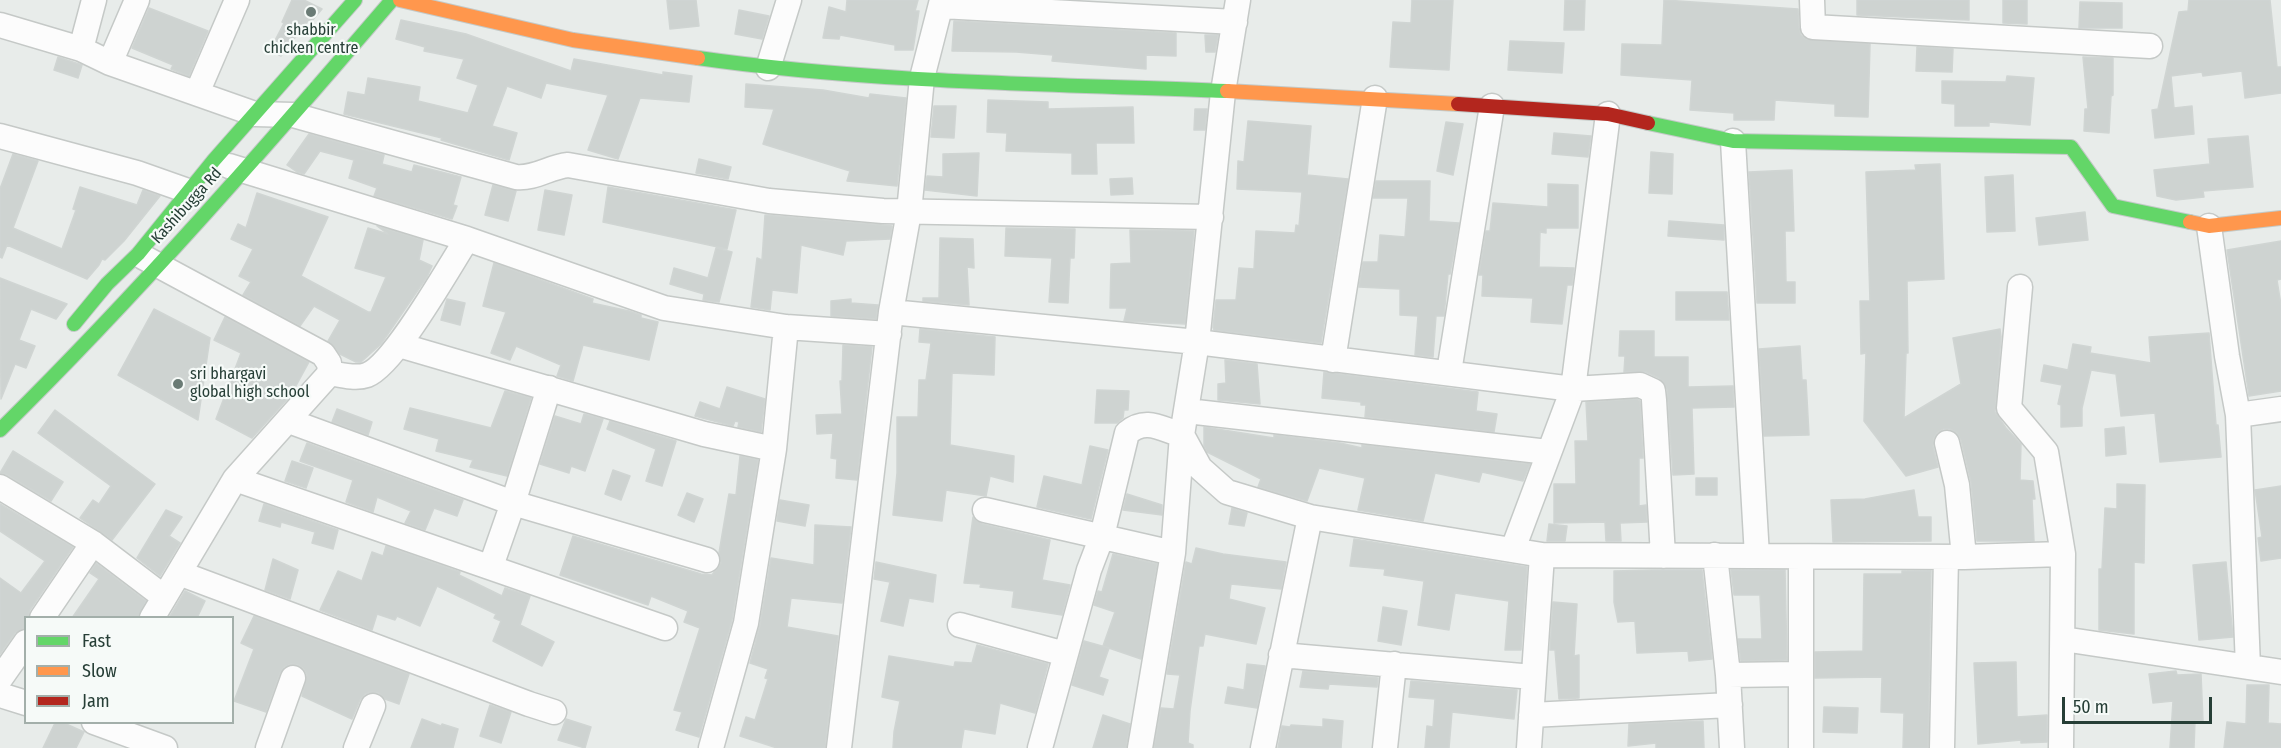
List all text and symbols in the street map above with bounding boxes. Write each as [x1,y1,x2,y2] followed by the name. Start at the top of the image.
[304,5,318,19] marker: shabbir chicken centre
[264,21,358,59] place label: shabbir chicken centre
[148,164,226,248] street label: Kashibugga Rd
[190,365,309,403] place label: sri bhargavi global high school
[171,377,185,391] marker: sri bhargavi global high school
[24,616,234,724] legend
[82,630,111,652] text: Fast
[82,660,117,682] text: Slow
[2065,685,2215,723] scale bar
[82,690,110,712] text: Jam
[2073,696,2109,718] text: 50 m

